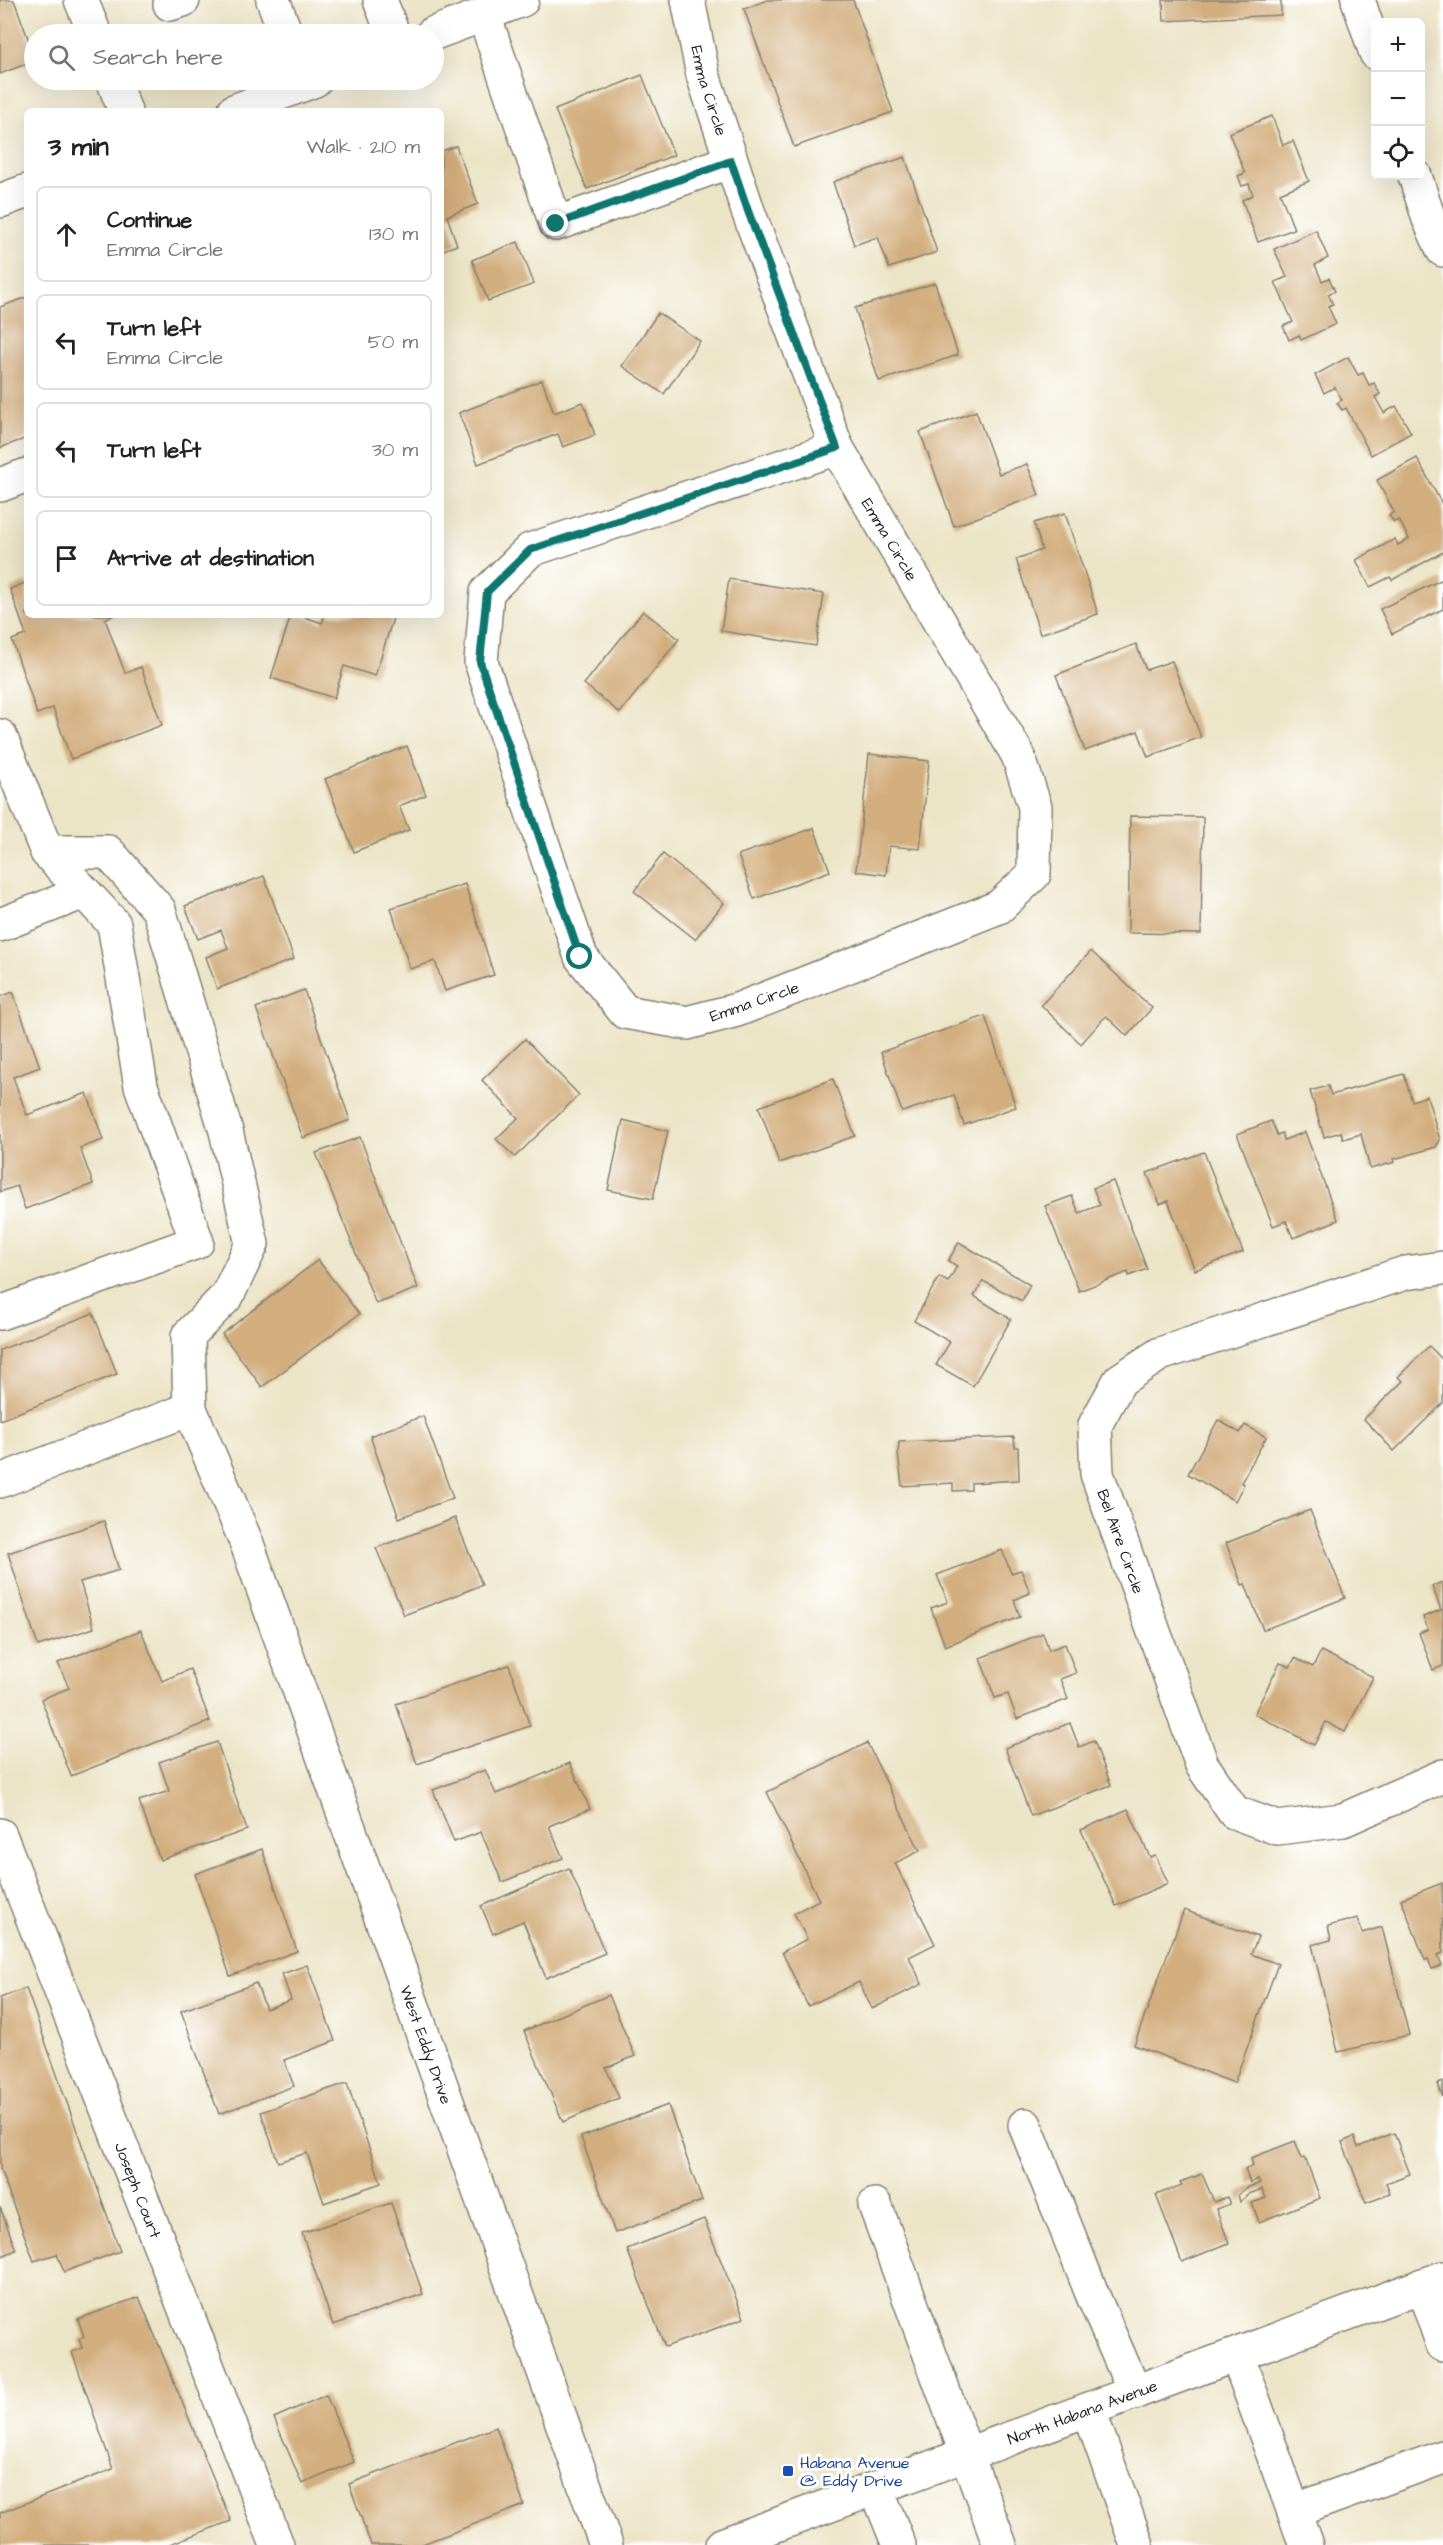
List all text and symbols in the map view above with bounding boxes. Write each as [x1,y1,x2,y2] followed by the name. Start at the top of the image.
[1371,18,1425,180] map controls
[1371,18,1425,72] button: +
[24,24,444,90] search box
[45,41,78,74] icon: search
[93,42,223,73] text: Search here
[685,44,732,139] street label: Emma Circle
[1371,72,1425,126] button: −
[1371,126,1425,180] button: locate
[48,129,109,165] text: 3 min
[307,133,420,161] text: Walk · 210 m
[107,205,192,236] text: Continue
[542,210,568,236] route end
[50,218,83,251] icon: ahead
[369,220,418,248] text: 130 m
[107,236,223,264] text: Emma Circle
[107,313,201,344] text: Turn left
[50,326,83,359] icon: left
[368,328,418,356] text: 50 m
[107,344,223,372] text: Emma Circle
[50,434,83,467] icon: left
[107,435,201,466] text: Turn left
[372,436,418,464] text: 30 m
[856,494,923,585] street label: Emma Circle
[50,542,83,575] icon: arrive
[107,543,314,574] text: Arrive at destination
[566,943,592,969] route start
[707,976,802,1027] street label: Emma Circle
[1091,1486,1149,1597] street label: Bel Aire Circle
[394,1983,457,2107] street label: West Eddy Drive
[109,2139,166,2242] street label: Joseph Court
[1004,2375,1161,2450] street label: North Habana Avenue
[800,2452,910,2493] place label: Habana Avenue @ Eddy Drive
[781,2464,795,2478] marker: Habana Avenue @ Eddy Drive

